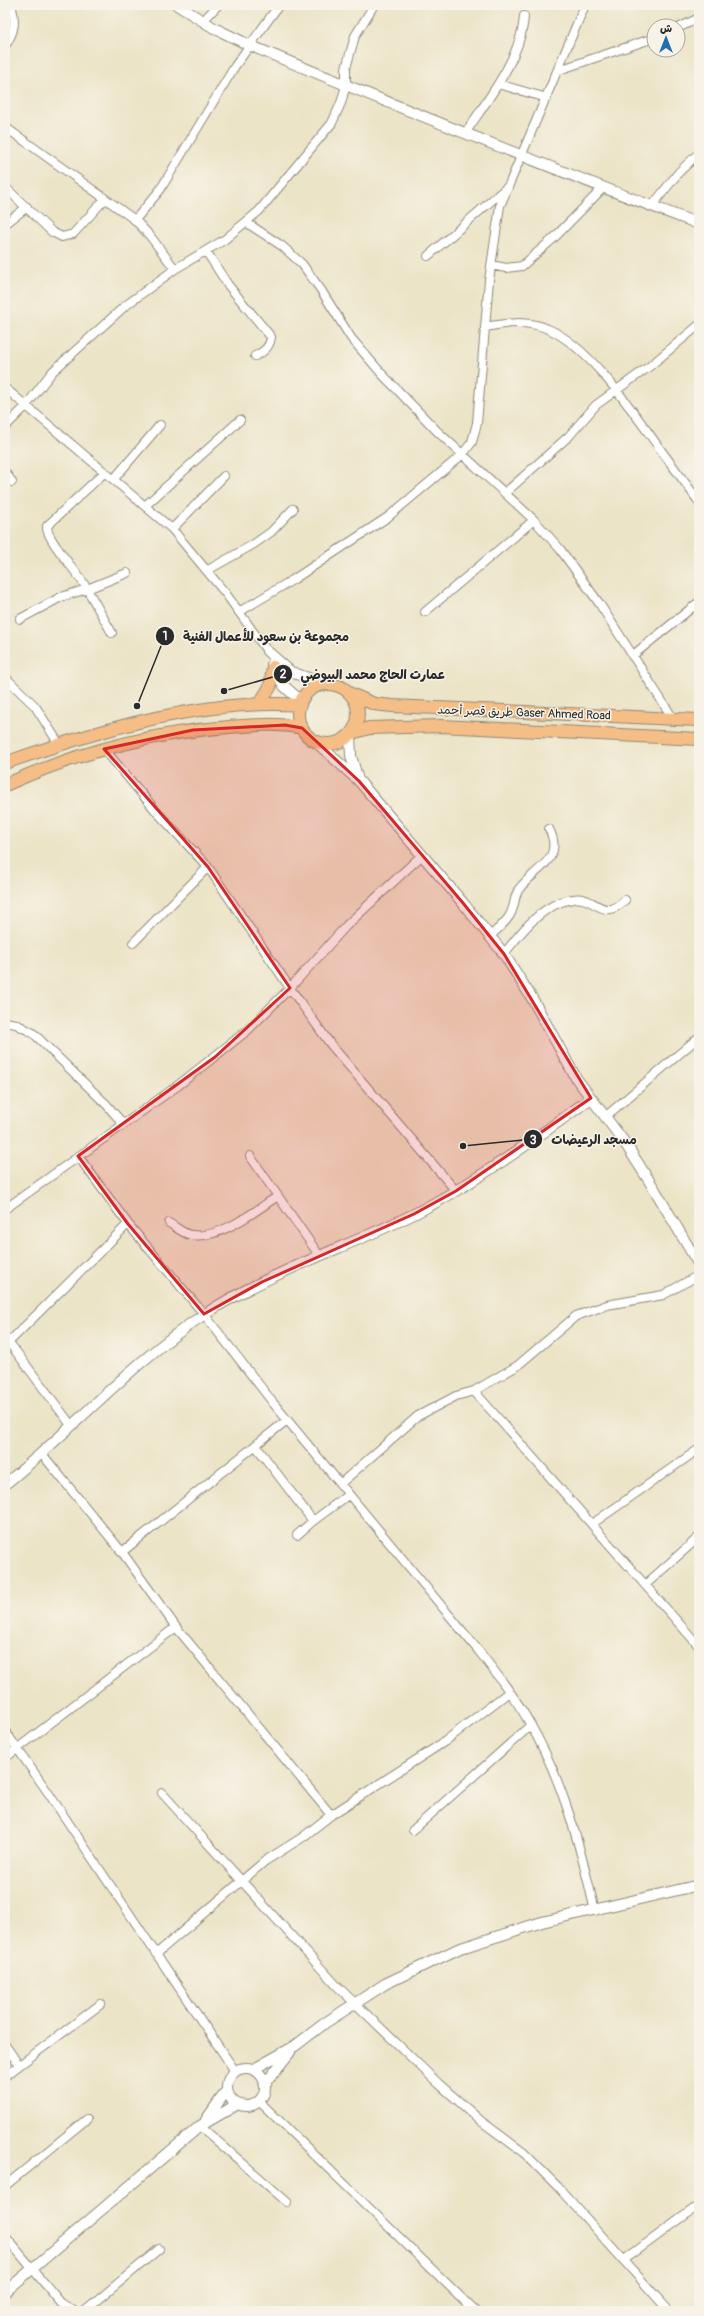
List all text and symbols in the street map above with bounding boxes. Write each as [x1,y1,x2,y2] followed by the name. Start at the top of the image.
[646,18,686,58] north arrow
[660,22,672,35] text: ش
[155,624,357,649] callout: مجموعة بن سعود للأعمال الفنية
[183,627,349,646] text: مجموعة بن سعود للأعمال الفنية
[163,629,167,644] text: 1
[273,661,453,686] callout: عمارت الحاج محمد البيوضي
[280,667,287,682] text: 2
[301,667,445,687] text: عمارت الحاج محمد البيوضي
[437,702,611,724] street label: طريق قصر أحمد Gaser Ahmed Road
[523,1127,644,1152] callout: مسجد الرعيضات
[551,1132,637,1148] text: مسجد الرعيضات
[530,1133,537,1148] text: 3

